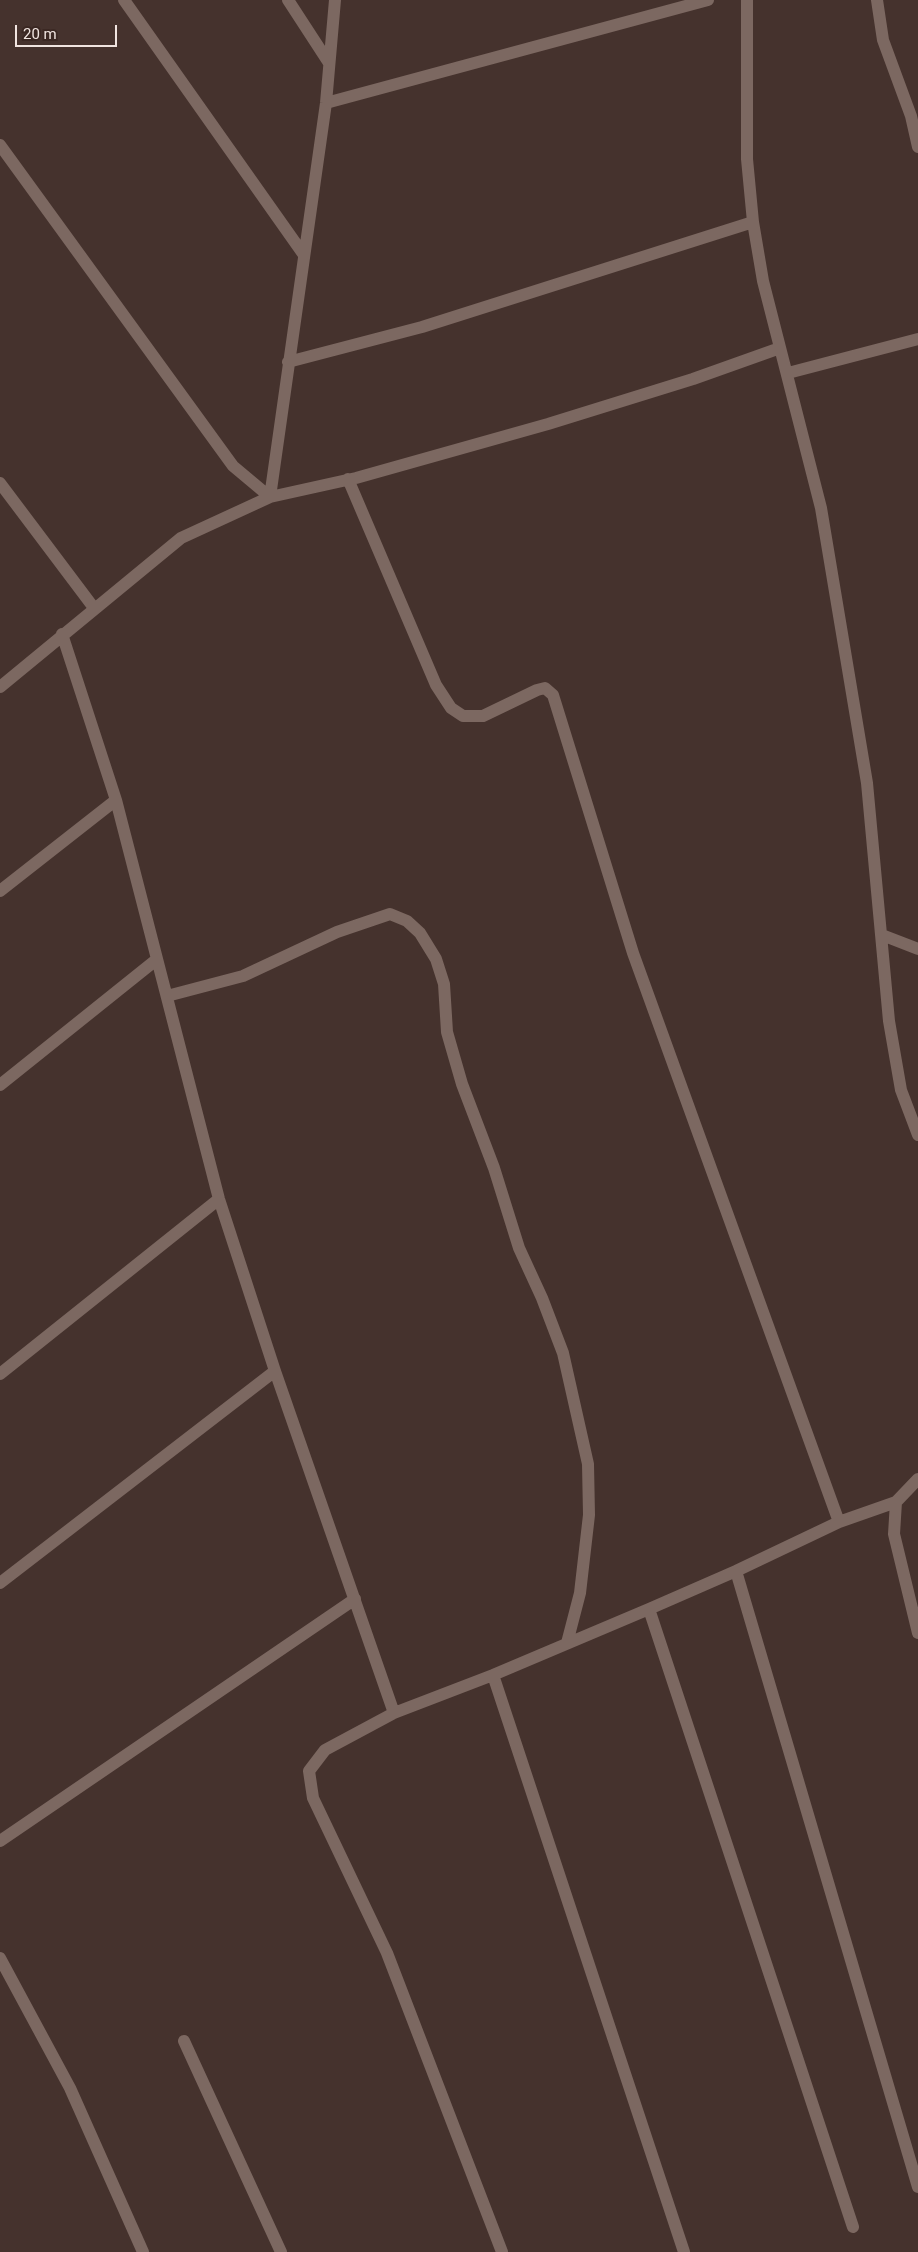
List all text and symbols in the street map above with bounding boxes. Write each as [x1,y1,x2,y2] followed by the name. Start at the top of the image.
[18,15,120,47] scale bar
[23,25,57,43] text: 20 m

